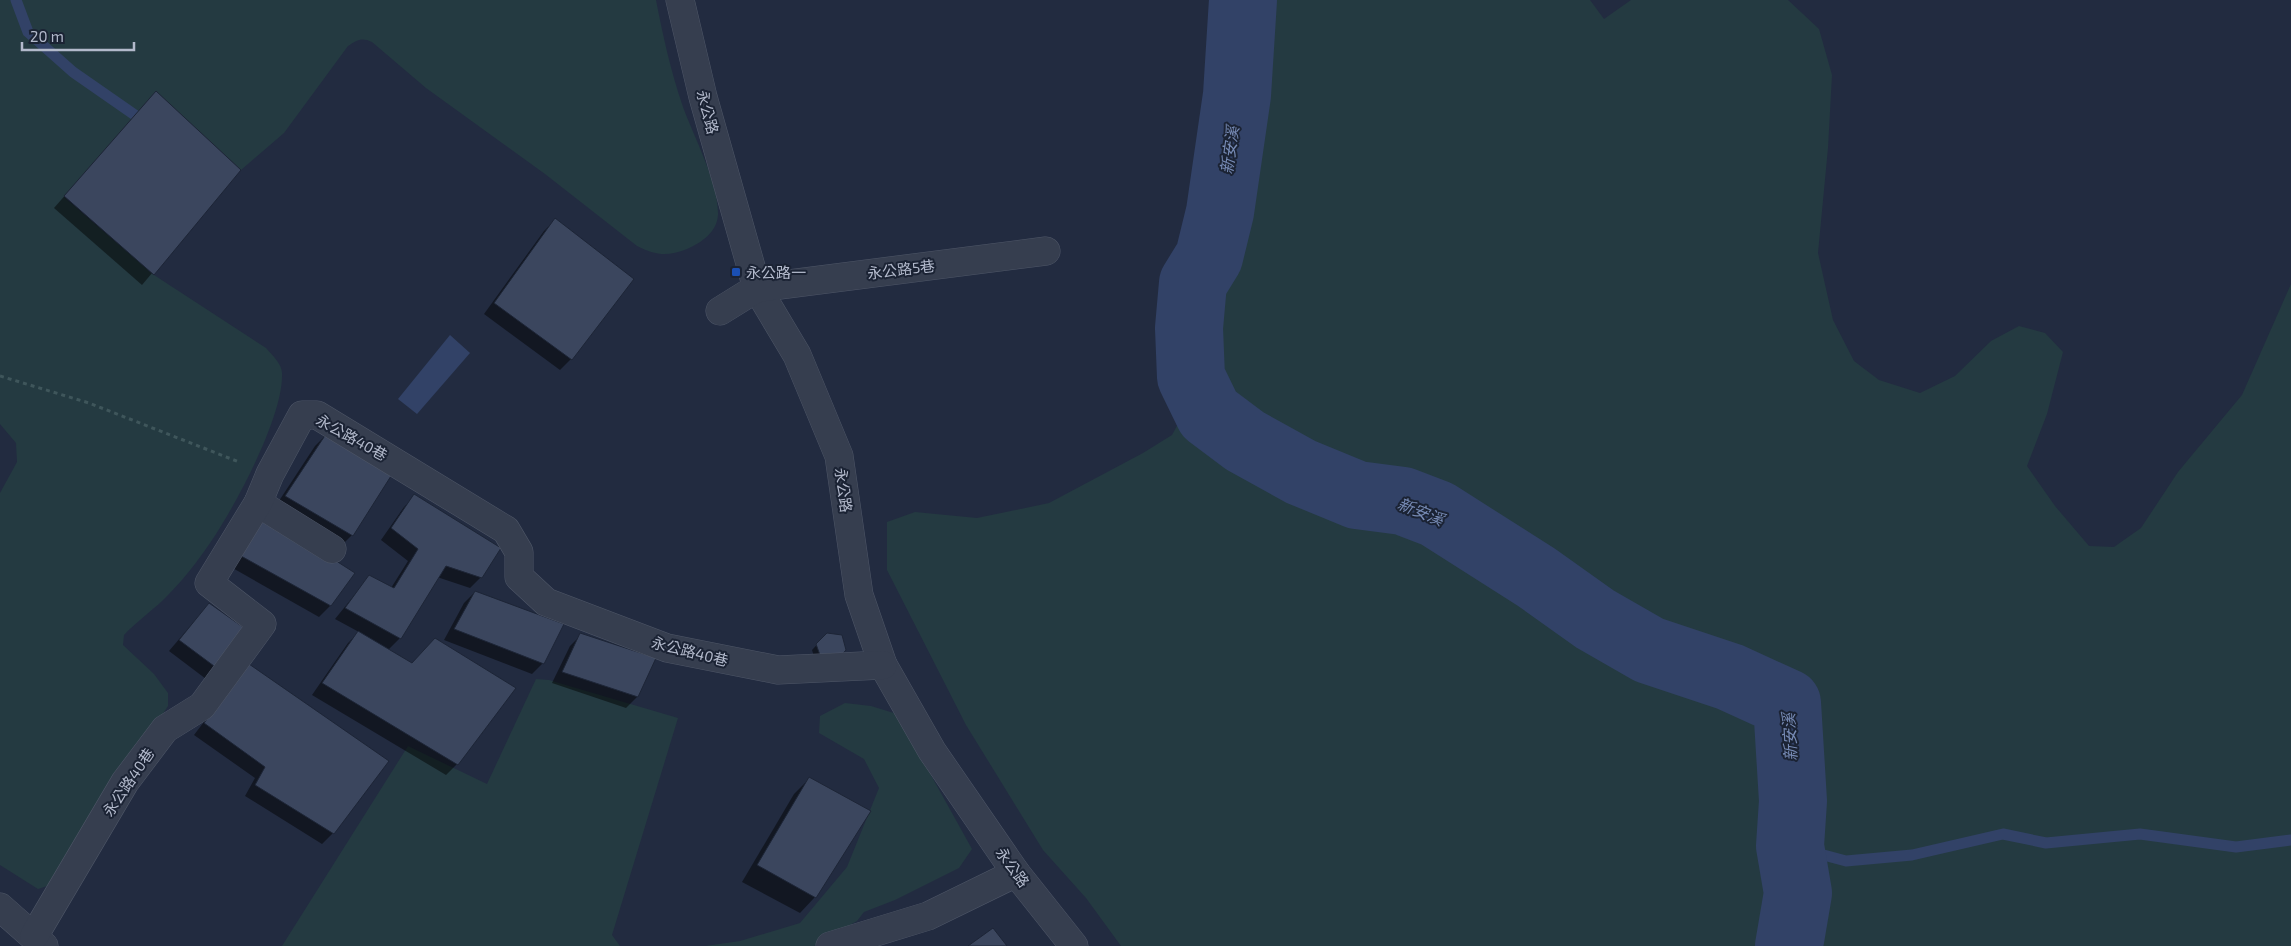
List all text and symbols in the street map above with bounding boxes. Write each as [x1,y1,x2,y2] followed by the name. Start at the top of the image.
[22,20,135,52] scale bar
[30,27,64,45] text: 20 m
[693,88,723,136] street label: 永公路
[1216,123,1242,175] water label: 新安溪
[866,256,936,282] street label: 永公路5巷
[746,263,806,281] place label: 永公路一
[730,266,742,278] marker: 永公路一
[313,410,391,464] street label: 永公路40巷
[832,466,856,514] street label: 永公路
[1395,493,1449,530] water label: 新安溪
[650,633,730,669] street label: 永公路40巷
[1778,711,1800,761] water label: 新安溪
[99,745,157,819] street label: 永公路40巷
[992,844,1034,890] street label: 永公路

